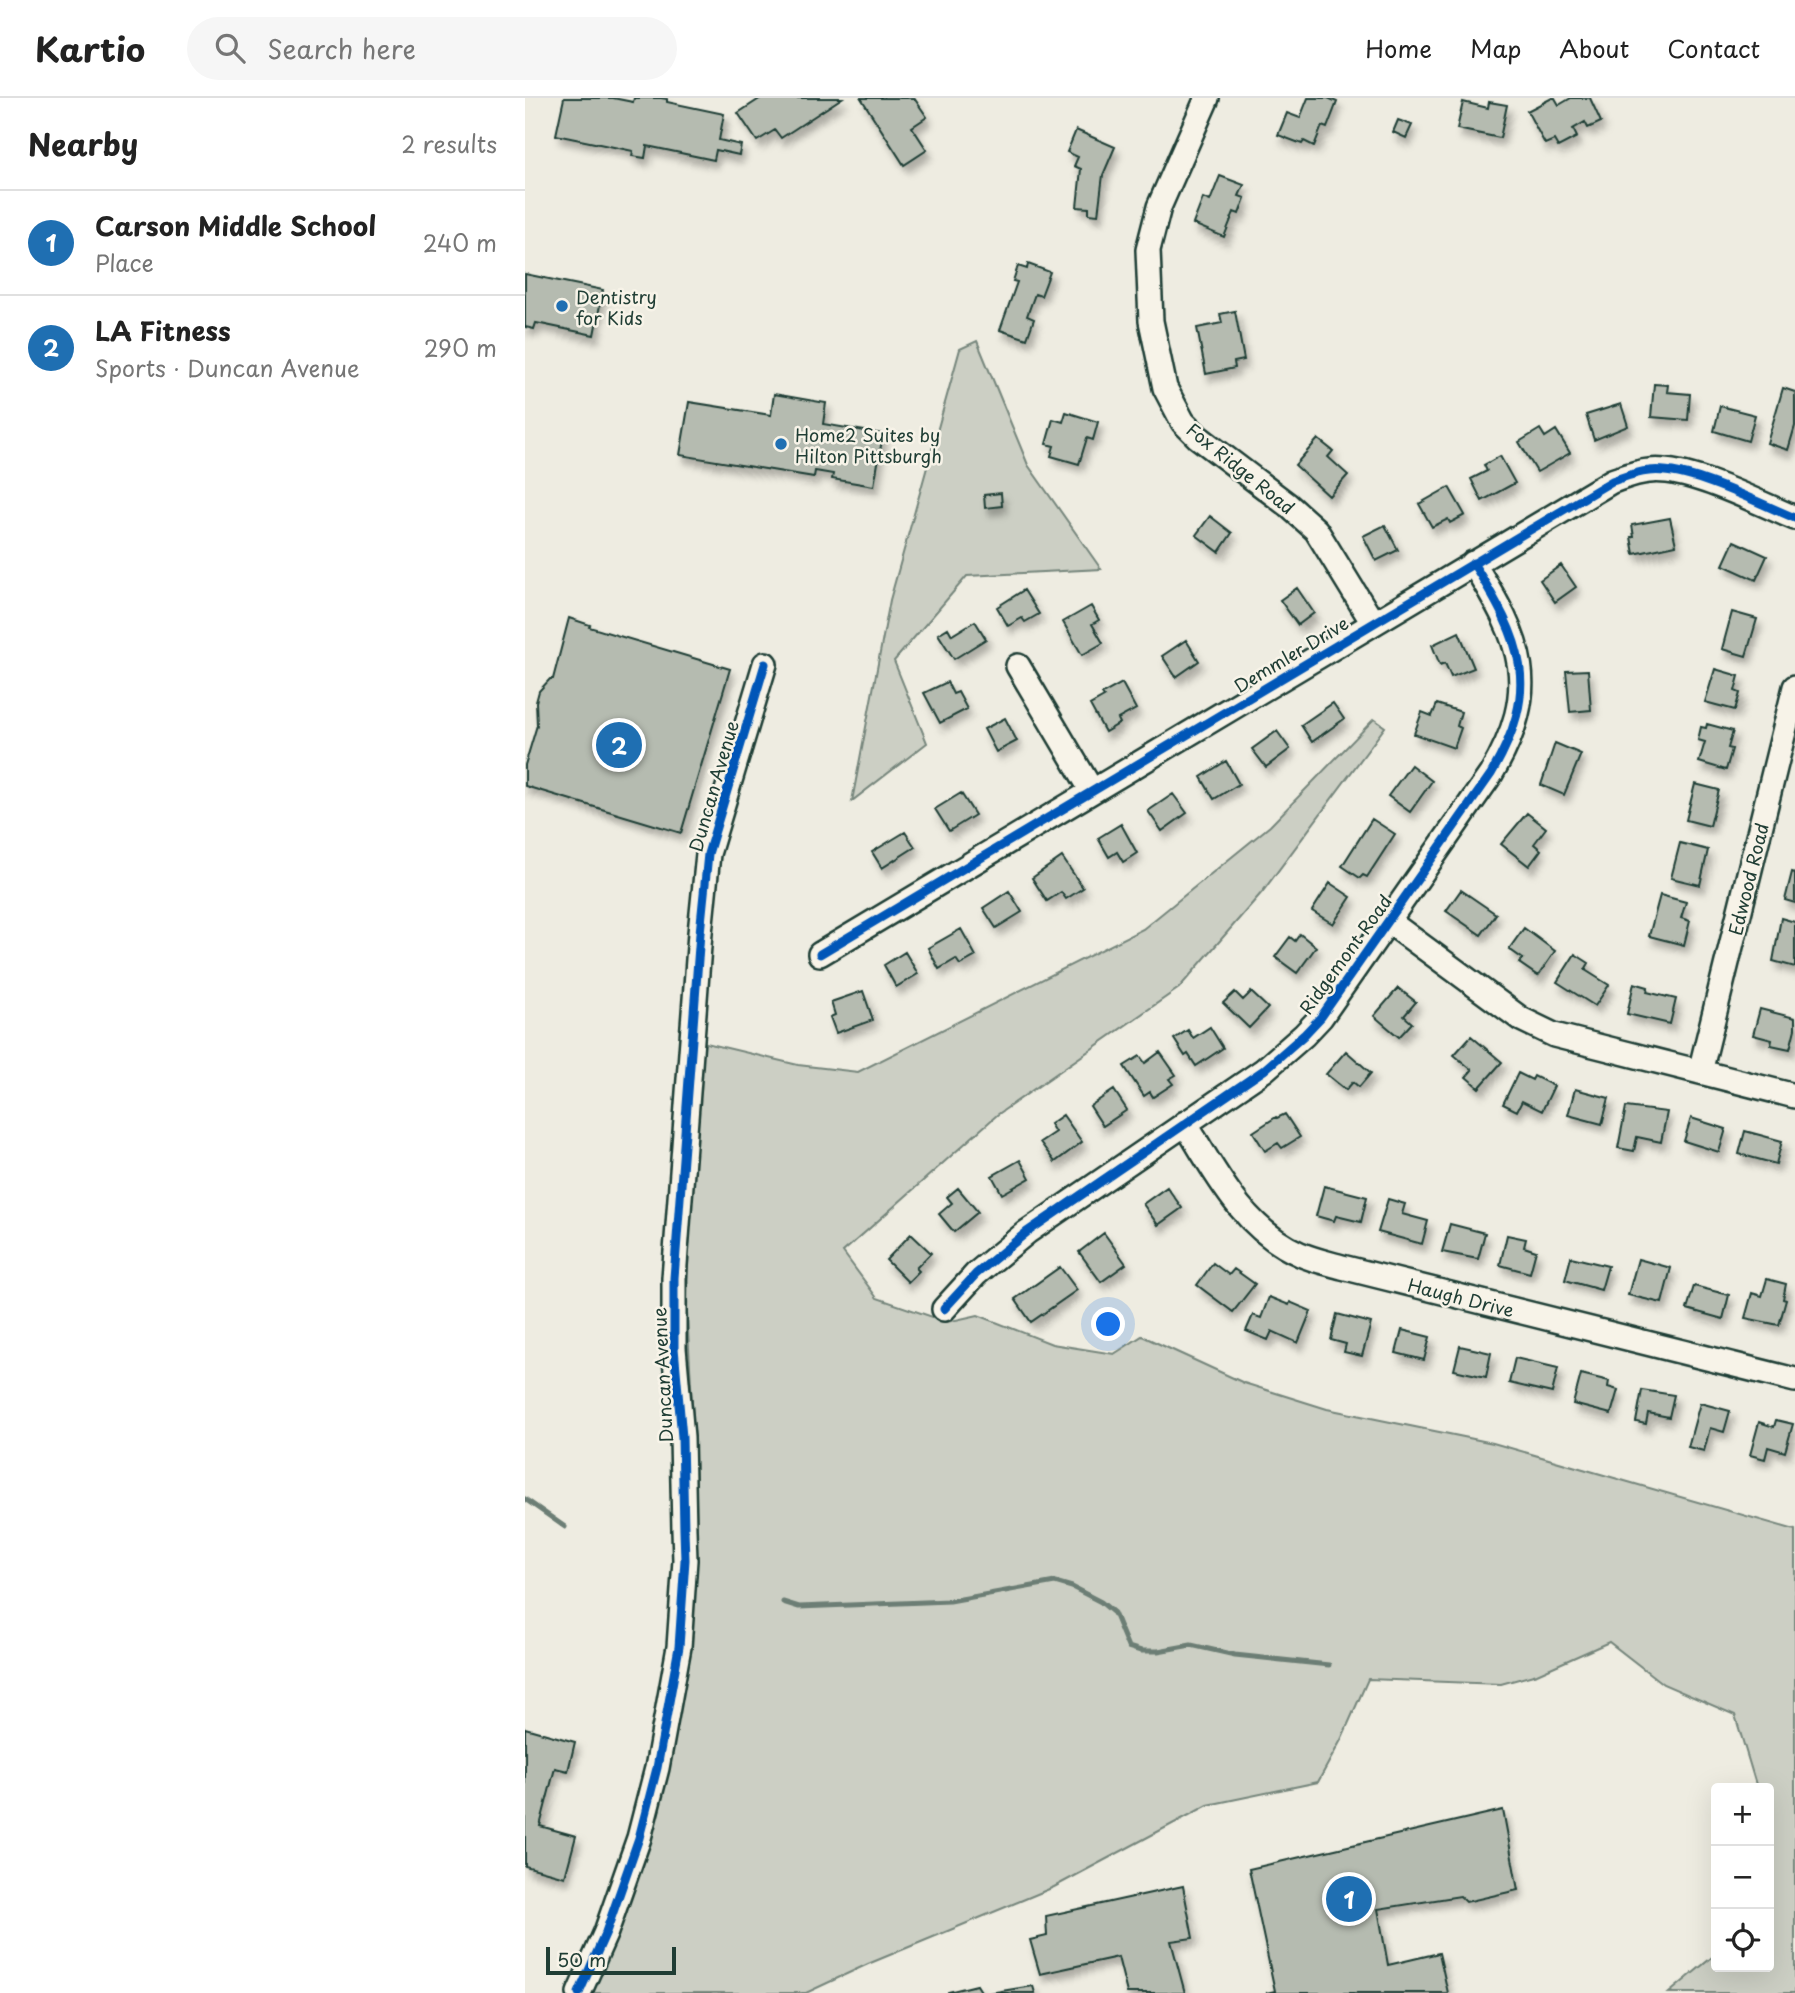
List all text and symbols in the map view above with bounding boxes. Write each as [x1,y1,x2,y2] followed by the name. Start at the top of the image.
[187,17,677,80] search box
[35,23,145,73] text: Kartio
[211,29,249,67] icon: search
[267,29,416,68] text: Search here
[1365,30,1432,66] text: Home
[1470,30,1521,66] text: Map
[1559,30,1629,66] text: About
[1667,30,1760,66] text: Contact
[28,121,138,166] text: Nearby
[401,126,497,161] text: 2 results
[95,206,376,245] text: Carson Middle School
[46,225,57,260] text: 1
[423,225,497,260] text: 240 m
[95,245,154,280] text: Place
[576,283,657,331] place label: Dentistry for Kids
[554,298,570,314] marker: Dentistry for Kids
[95,311,231,350] text: LA Fitness
[43,330,59,365] text: 2
[424,330,497,365] text: 290 m
[95,350,359,385] text: Sports · Duncan Avenue
[1181,416,1301,520] street label: Fox Ridge Road
[795,421,942,469] place label: Home2 Suites by Hilton Pittsburgh
[773,436,789,452] marker: Home2 Suites by Hilton Pittsburgh
[1229,609,1353,699] street label: Demmler Drive
[681,717,745,855] street label: Duncan Avenue
[596,719,642,771] pin: 2
[1721,820,1775,938] street label: Edwood Road
[1292,889,1398,1019] street label: Ridgemont Road
[1405,1271,1517,1323] street label: Haugh Drive
[645,1307,679,1443] street label: Duncan Avenue
[1091,1307,1125,1341] your location
[1711,1783,1774,1972] map controls
[1711,1783,1774,1846] button: +
[1711,1846,1774,1909] button: −
[1326,1873,1372,1925] pin: 1
[1711,1909,1774,1972] button: locate
[546,1944,675,1976] scale bar
[557,1945,606,1973] text: 50 m

